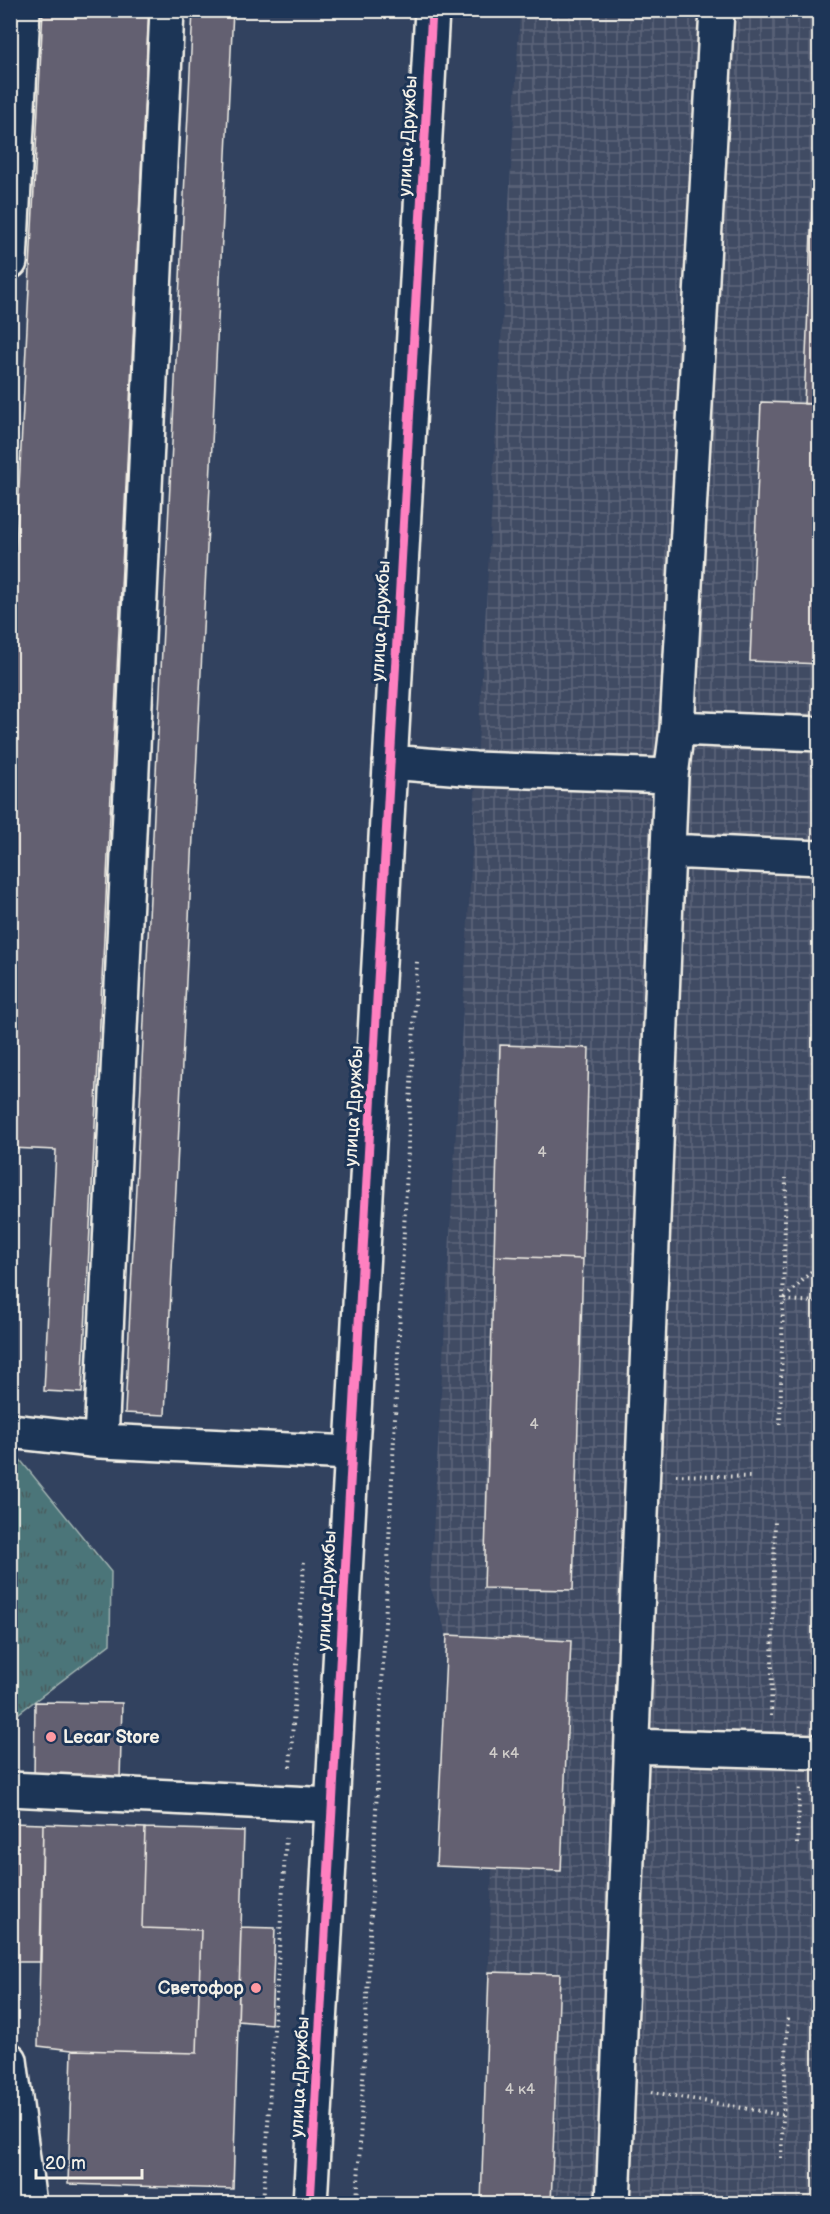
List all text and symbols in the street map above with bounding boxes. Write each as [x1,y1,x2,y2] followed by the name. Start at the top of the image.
[394,75,422,197] street label: улица Дружбы
[367,560,395,682] street label: улица Дружбы
[340,1045,368,1167] street label: улица Дружбы
[537,1143,547,1162] house number: 4
[529,1415,539,1434] house number: 4
[313,1530,341,1652] street label: улица Дружбы
[63,1727,160,1748] place label: Lecar Store
[44,1730,58,1744] marker: Lecar Store
[489,1744,519,1763] house number: 4 к4
[158,1978,244,1999] place label: Светофор
[249,1981,263,1995] marker: Светофор
[286,2016,314,2138] street label: улица Дружбы
[505,2080,535,2099] house number: 4 к4
[36,2142,142,2180] scale bar
[45,2153,86,2174] text: 20 m

